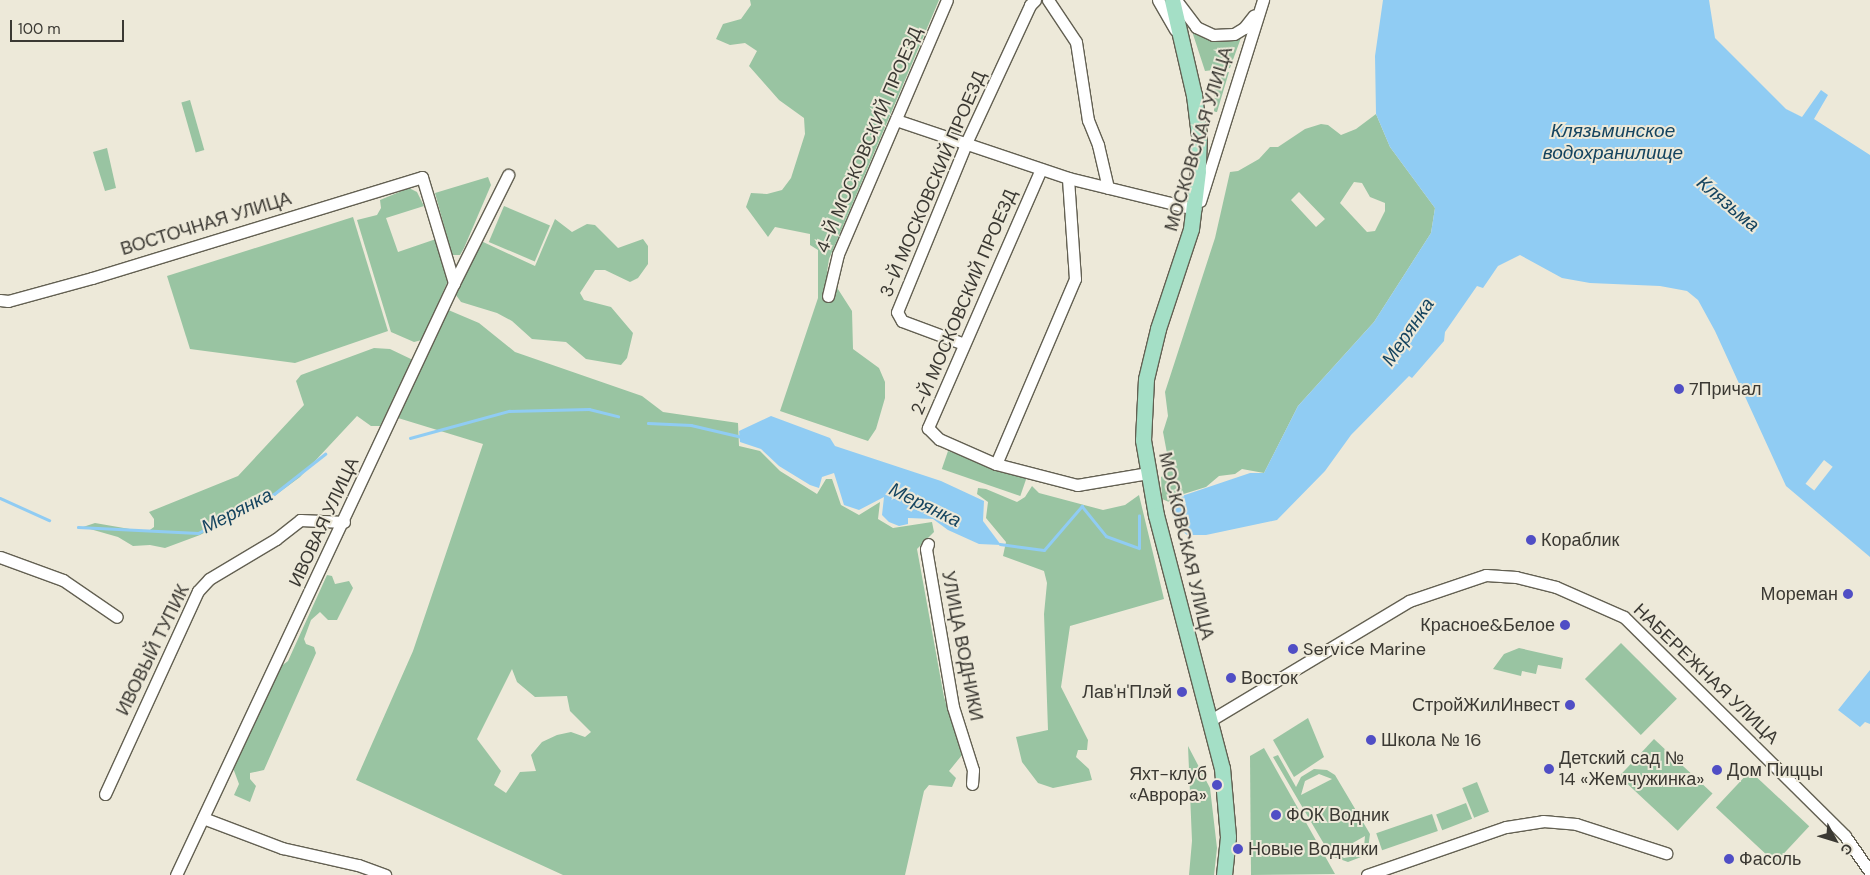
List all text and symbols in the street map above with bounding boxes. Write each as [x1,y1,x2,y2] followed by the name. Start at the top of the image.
[12,10,126,42] scale bar
[18,19,61,39] text: 100 m
[811,24,927,256] street label: 4-Й МОСКОВСКИЙ ПРОЕЗД
[1161,44,1237,234] street label: МОСКОВСКАЯ УЛИЦА
[876,68,990,300] street label: 3-Й МОСКОВСКИЙ ПРОЕЗД
[1543,120,1683,164] water label: Клязьминское водохранилище
[1692,171,1764,237] water label: Клязьма
[907,186,1021,418] street label: 2-Й МОСКОВСКИЙ ПРОЕЗД
[118,188,294,260] street label: ВОСТОЧНАЯ УЛИЦА
[1377,294,1439,370] water label: Мерянка
[1689,378,1762,400] place label: 7Причал
[1673,383,1685,395] marker: 7Причал
[1154,450,1218,642] street label: МОСКОВСКАЯ УЛИЦА
[285,454,363,590] street label: ИВОВАЯ УЛИЦА
[885,478,965,532] water label: Мерянка
[198,483,276,539] water label: Мерянка
[1541,529,1619,551] place label: Кораблик
[1525,534,1537,546] marker: Кораблик
[937,569,987,723] street label: УЛИЦА ВОДНИКИ
[112,581,194,719] street label: ИВОВЫЙ ТУПИК
[1760,583,1838,605] place label: Мореман
[1842,588,1854,600] marker: Мореман
[1629,599,1783,749] street label: НАБЕРЕЖНАЯ УЛИЦА
[1420,614,1555,636] place label: Красное&Белое
[1559,619,1571,631] marker: Красное&Белое
[1303,638,1426,660] place label: Service Marine
[1287,643,1299,655] marker: Service Marine
[1241,667,1298,689] place label: Восток
[1225,672,1237,684] marker: Восток
[1082,681,1172,703] place label: Лав'н'Плэй
[1176,686,1188,698] marker: Лав'н'Плэй
[1412,694,1560,716] place label: СтройЖилИнвест
[1564,699,1576,711] marker: СтройЖилИнвест
[1381,729,1482,751] place label: Школа № 16
[1365,734,1377,746] marker: Школа № 16
[1559,748,1704,791] place label: Детский сад № 14 «Жемчужинка»
[1727,759,1823,781] place label: Дом Пиццы
[1543,763,1555,775] marker: Детский сад № 14 «Жемчужинка»
[1129,764,1207,806] place label: Яхт-клуб «Аврора»
[1711,764,1723,776] marker: Дом Пиццы
[1211,779,1223,791] marker: Яхт-клуб «Аврора»
[1286,804,1389,826] place label: ФОК Водник
[1270,809,1282,821] marker: ФОК Водник
[1810,815,1860,865] north arrow
[1248,838,1378,860] place label: Новые Водники
[1836,840,1857,859] text: С
[1232,843,1244,855] marker: Новые Водники
[1739,848,1801,870] place label: Фасоль
[1723,853,1735,865] marker: Фасоль

